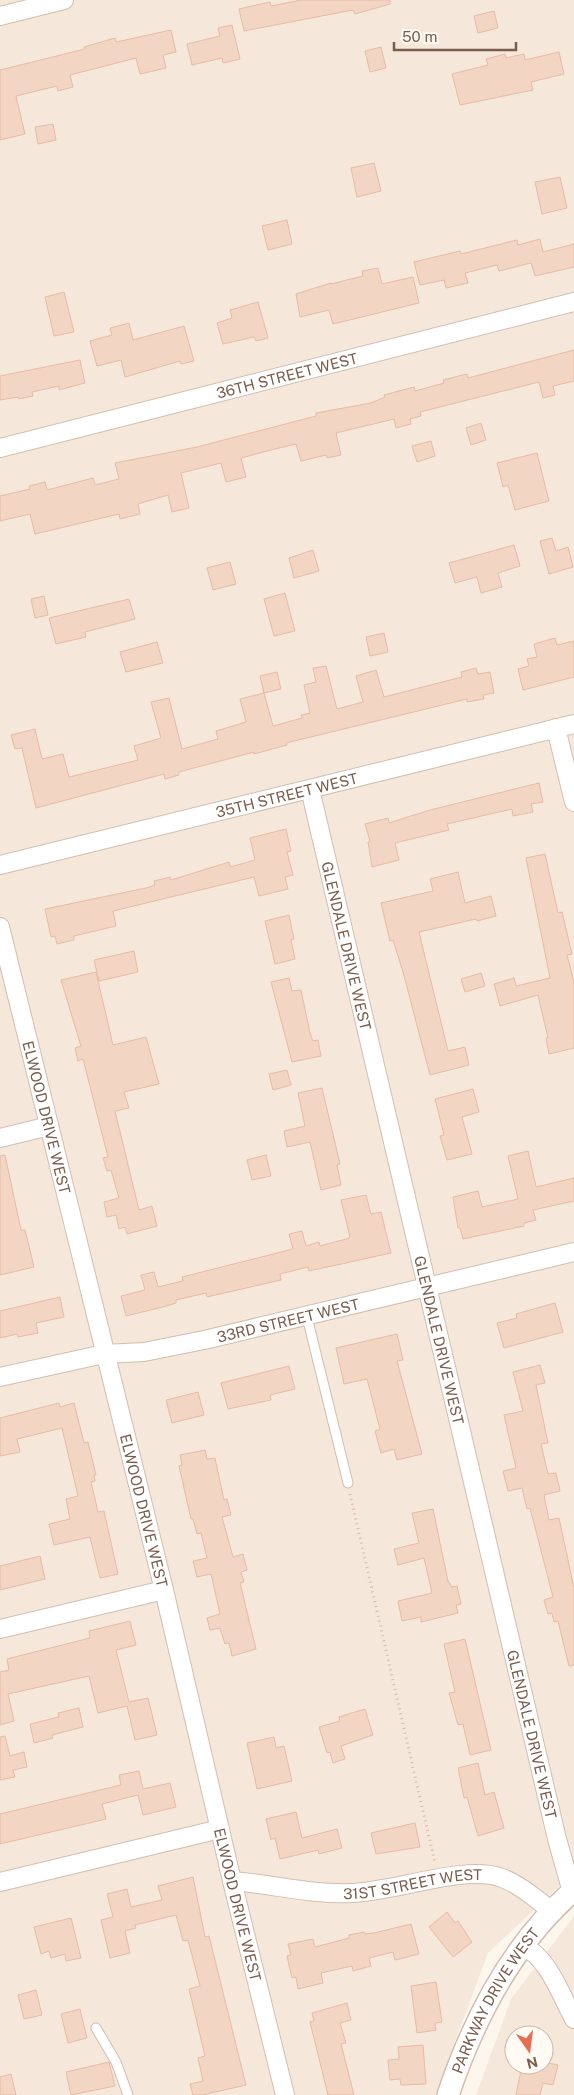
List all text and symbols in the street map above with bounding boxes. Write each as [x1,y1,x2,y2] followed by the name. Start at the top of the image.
[394,20,516,52] scale bar
[402,28,437,45] text: 50 m
[214,349,359,401] street label: 36TH STREET WEST
[214,769,359,820] street label: 35TH STREET WEST
[319,860,375,1032] street label: GLENDALE DRIVE WEST
[20,1039,74,1196] street label: ELWOOD DRIVE WEST
[412,1254,468,1426] street label: GLENDALE DRIVE WEST
[215,1295,361,1345] street label: 33RD STREET WEST
[117,1432,171,1589] street label: ELWOOD DRIVE WEST
[504,1648,560,1820] street label: GLENDALE DRIVE WEST
[211,1826,265,1983] street label: ELWOOD DRIVE WEST
[343,1866,482,1902] street label: 31ST STREET WEST
[448,1924,542,2076] street label: PARKWAY DRIVE WEST
[504,2025,554,2075] north arrow
[525,2054,539,2072] text: N

